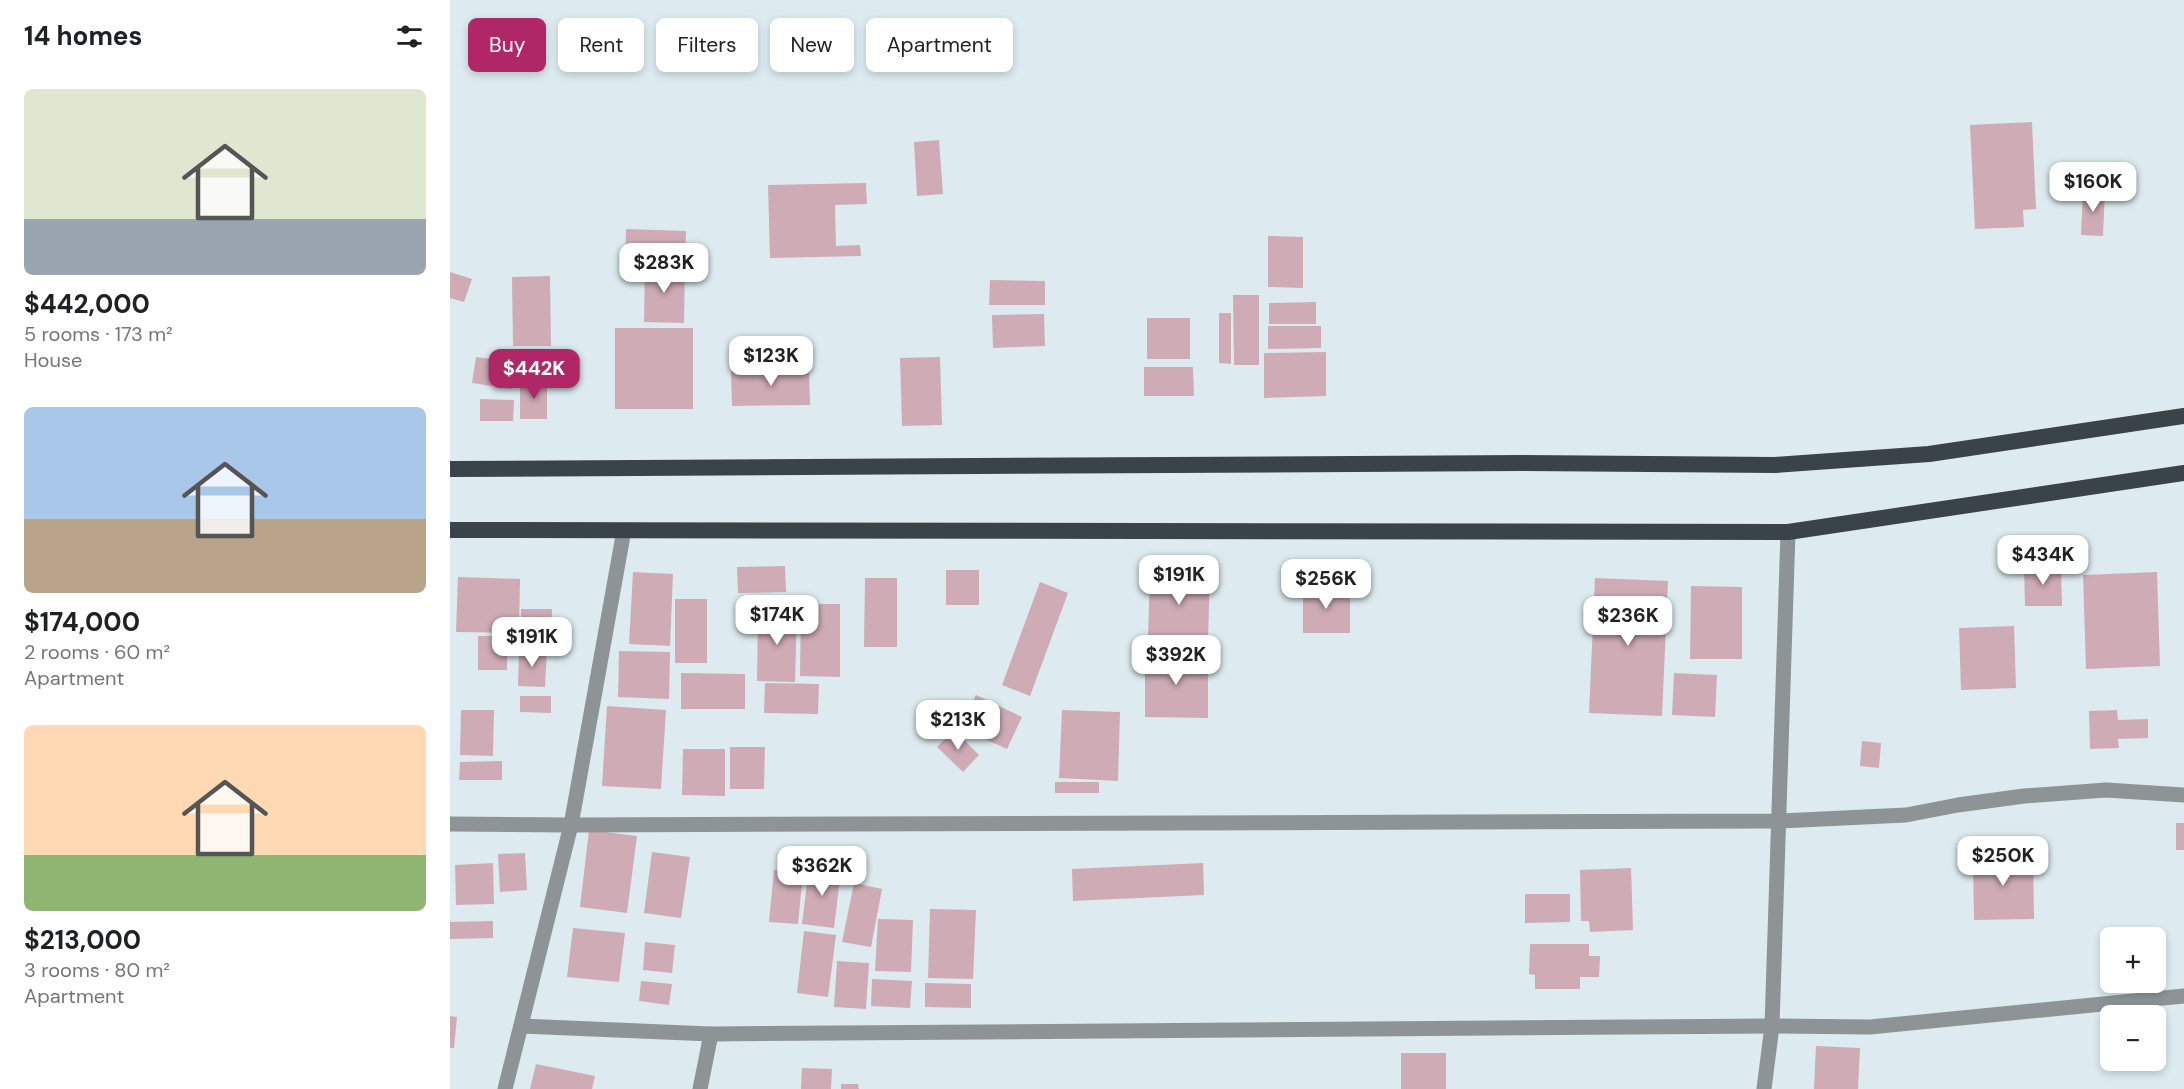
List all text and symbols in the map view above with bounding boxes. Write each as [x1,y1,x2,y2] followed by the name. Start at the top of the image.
[468,18,546,72] chip: Buy
[558,18,644,72] chip: Rent
[656,18,758,72] chip: Filters
[770,18,854,72] chip: New
[866,18,1013,72] chip: Apartment
[24,19,142,53] text: 14 homes
[393,20,426,53] icon: filters
[171,128,279,236] icon: home
[2051,162,2135,213] pin: $160K
[2063,168,2123,194] text: $160K
[622,243,706,294] pin: $283K
[633,249,695,275] text: $283K
[24,287,150,321] text: $442,000
[24,321,173,347] text: 5 rooms · 173 m²
[729,336,813,387] pin: $123K
[743,342,799,368] text: $123K
[24,347,82,373] text: House
[492,349,576,400] pin: $442K
[503,355,565,381] text: $442K
[171,446,279,554] icon: home
[2001,535,2085,586] pin: $434K
[2011,541,2075,567] text: $434K
[1137,555,1221,606] pin: $191K
[1284,559,1368,610] pin: $256K
[1153,561,1205,587] text: $191K
[1295,565,1357,591] text: $256K
[735,595,819,646] pin: $174K
[1586,596,1670,647] pin: $236K
[749,601,805,627] text: $174K
[1597,602,1659,628] text: $236K
[24,605,140,639] text: $174,000
[490,617,574,668] pin: $191K
[506,623,558,649] text: $191K
[1134,635,1218,686] pin: $392K
[24,639,170,665] text: 2 rooms · 60 m²
[1146,641,1206,667] text: $392K
[24,665,124,691] text: Apartment
[916,700,1000,751] pin: $213K
[930,706,986,732] text: $213K
[171,764,279,872] icon: home
[1961,836,2045,887] pin: $250K
[1971,842,2035,868] text: $250K
[780,846,864,897] pin: $362K
[791,852,853,878] text: $362K
[24,923,141,957] text: $213,000
[2100,927,2166,1071] map controls
[2100,927,2166,993] button: +
[24,957,170,983] text: 3 rooms · 80 m²
[24,983,124,1009] text: Apartment
[2100,1005,2166,1071] button: −

